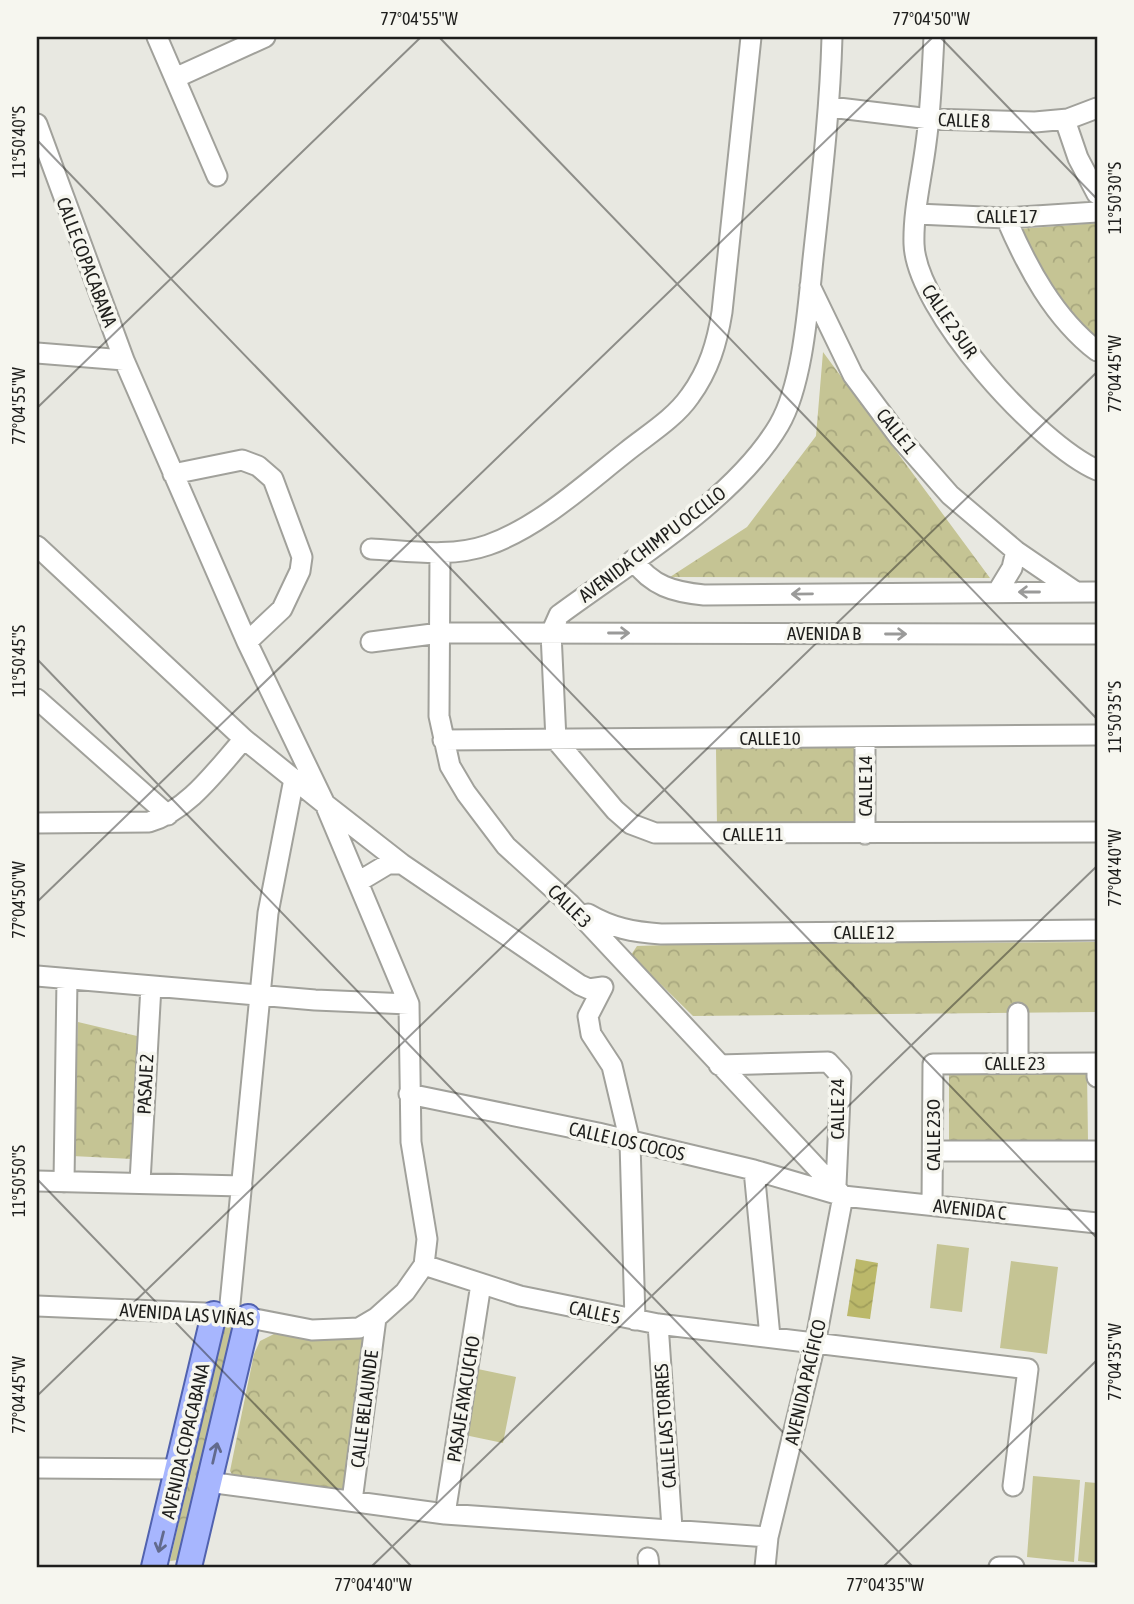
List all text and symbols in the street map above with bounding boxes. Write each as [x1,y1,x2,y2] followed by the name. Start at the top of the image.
[380,8,458,29] text: 77°04'55"W
[892,8,970,29] text: 77°04'50"W
[8,106,29,178] text: 11°50'40"S
[938,108,991,132] street label: CALLE 8
[1104,162,1125,234] text: 11°50'30"S
[52,194,122,331] street label: CALLE COPACABANA
[976,205,1038,227] street label: CALLE 17
[918,280,983,362] street label: CALLE 2 SUR
[1104,335,1125,413] text: 77°04'45"W
[8,367,29,445] text: 77°04'55"W
[872,404,922,458] street label: CALLE 1
[574,482,730,606] street label: AVENIDA CHIMPU OCCLLO
[1018,585,1041,599] one-way arrow
[790,587,813,601] one-way arrow
[787,622,861,644] street label: AVENIDA B
[8,625,29,697] text: 11°50'45"S
[608,626,631,640] one-way arrow
[884,627,907,641] one-way arrow
[1104,681,1125,753] text: 11°50'35"S
[739,727,801,749] street label: CALLE 10
[854,755,876,817] street label: CALLE 14
[722,823,784,845] street label: CALLE 11
[1104,829,1125,907] text: 77°04'40"W
[8,861,29,939] text: 77°04'50"W
[544,880,596,932] street label: CALLE 3
[833,921,895,943] street label: CALLE 12
[984,1052,1046,1074] street label: CALLE 23
[132,1053,158,1115] street label: PASAJE 2
[826,1078,848,1140] street label: CALLE 24
[922,1099,944,1171] street label: CALLE 23O
[567,1117,687,1165] street label: CALLE LOS COCOS
[8,1145,29,1217] text: 11°50'50"S
[932,1194,1008,1224] street label: AVENIDA C
[567,1296,623,1328] street label: CALLE 5
[119,1298,255,1330] street label: AVENIDA LAS VIÑAS
[780,1317,830,1447] street label: AVENIDA PACÍFICO
[1104,1323,1125,1401] text: 77°04'35"W
[442,1334,484,1464] street label: PASAJE AYACUCHO
[346,1349,382,1469] street label: CALLE BELAUNDE
[8,1356,29,1434] text: 77°04'45"W
[156,1361,214,1521] street label: AVENIDA COPACABANA
[650,1363,680,1489] street label: CALLE LAS TORRES
[209,1442,222,1465] one-way arrow
[153,1531,166,1553] one-way arrow
[334,1574,412,1595] text: 77°04'40"W
[846,1574,924,1595] text: 77°04'35"W

